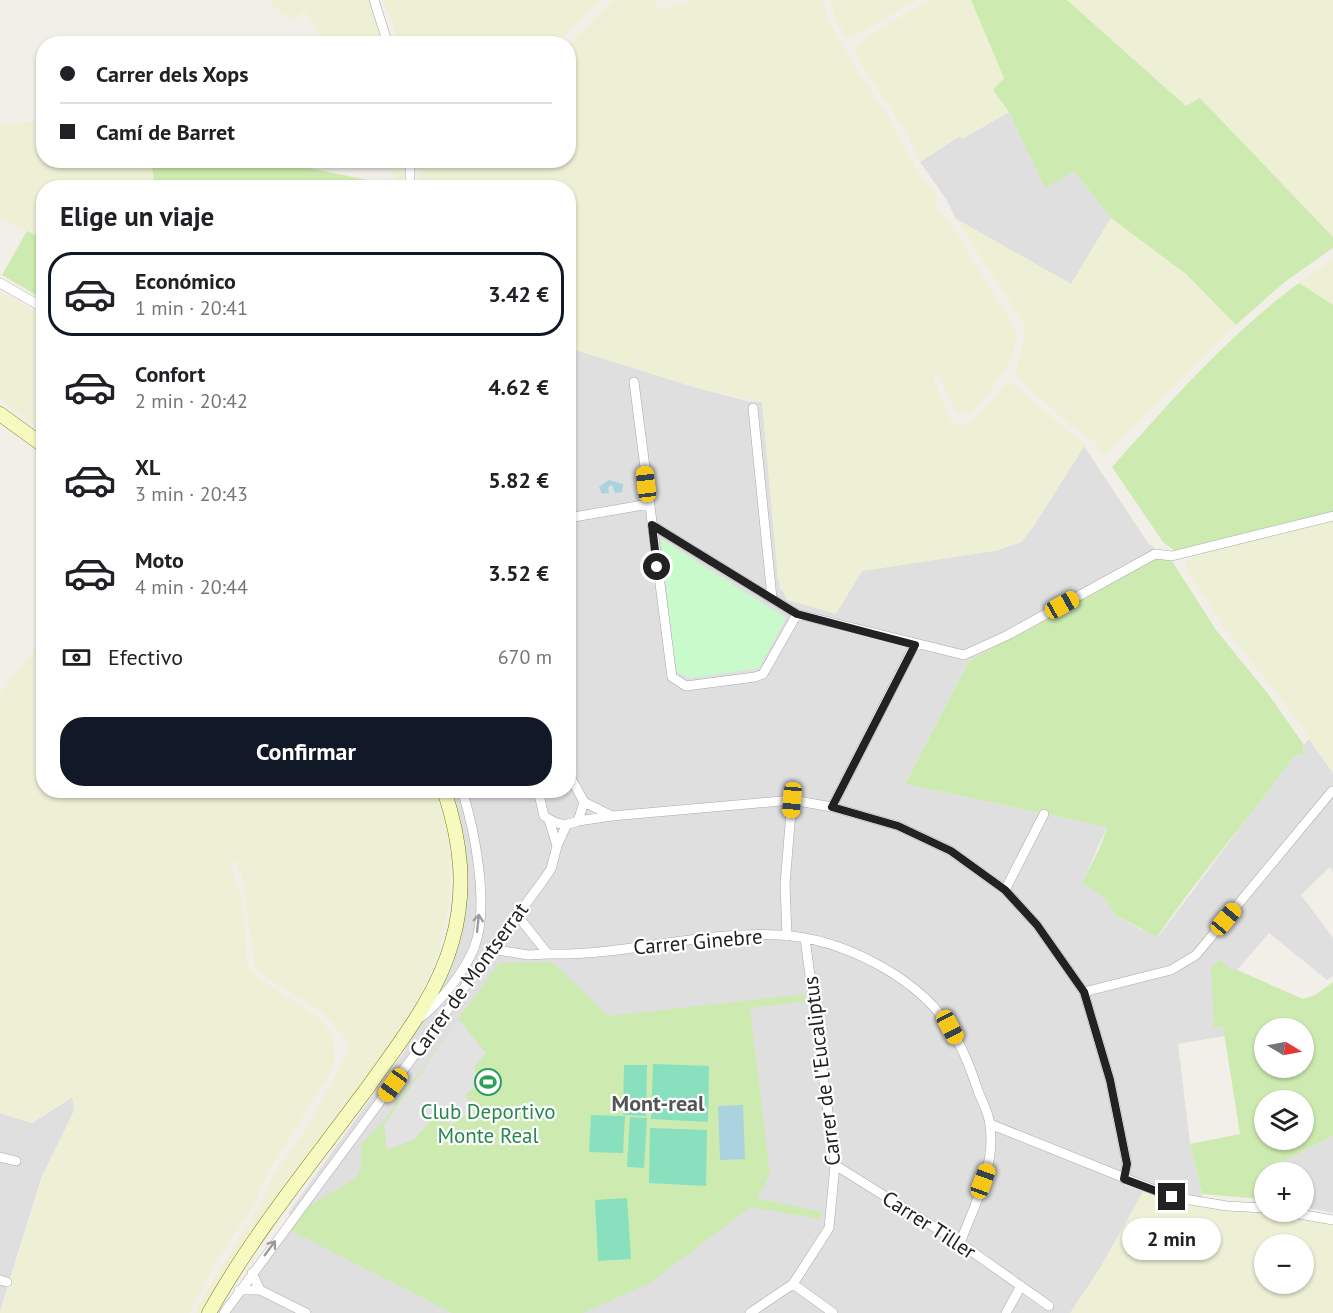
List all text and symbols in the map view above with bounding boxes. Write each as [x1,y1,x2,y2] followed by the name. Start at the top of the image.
[96,60,248,88] text: Carrer dels Xops
[96,118,235,146] text: Camí de Barret
[60,199,214,233] text: Elige un viaje
[63,267,117,321] icon: car
[135,267,236,295] text: Económico
[488,280,549,308] text: 3.42 €
[135,295,248,321] text: 1 min · 20:41
[63,360,117,414] icon: car
[135,360,205,388] text: Confort
[488,373,549,401] text: 4.62 €
[135,388,248,414] text: 2 min · 20:42
[63,453,117,507] icon: car
[135,453,160,481] text: XL
[635,465,657,503] car
[488,466,549,494] text: 5.82 €
[135,481,248,507] text: 3 min · 20:43
[63,546,117,600] icon: car
[135,546,184,574] text: Moto
[643,553,670,580] route start
[488,559,549,587] text: 3.52 €
[135,574,248,600] text: 4 min · 20:44
[1042,588,1082,622] car
[60,641,93,674] icon: cash
[108,643,183,671] text: Efectivo
[498,644,552,670] text: 670 m
[60,717,552,786] button: Confirmar
[781,781,803,819] car
[403,897,534,1063] street label: Carrer de Montserrat
[1208,899,1244,939] car
[473,914,484,934] one-way arrow
[632,922,764,961] street label: Carrer Ginebre
[796,975,847,1167] street label: Carrer de l'Eucaliptus
[934,1007,966,1047] car
[1254,1018,1314,1078] north arrow
[1254,1018,1314,1294] map controls
[375,1065,411,1105] car
[473,1067,503,1097] sports icon: Club Deportivo Monte Real
[612,1089,705,1117] district label: Mont-real
[1254,1090,1314,1150] button: layers
[420,1098,556,1149] place label: Club Deportivo Monte Real
[968,1161,998,1201] car
[1254,1162,1314,1222] button: +
[1158,1183,1185,1210] route end
[877,1184,981,1265] street label: Carrer Tiller
[1122,1218,1222,1260] callout: 2 min
[1147,1226,1196,1252] text: 2 min
[1254,1234,1314,1294] button: −
[264,1241,276,1257] one-way arrow

